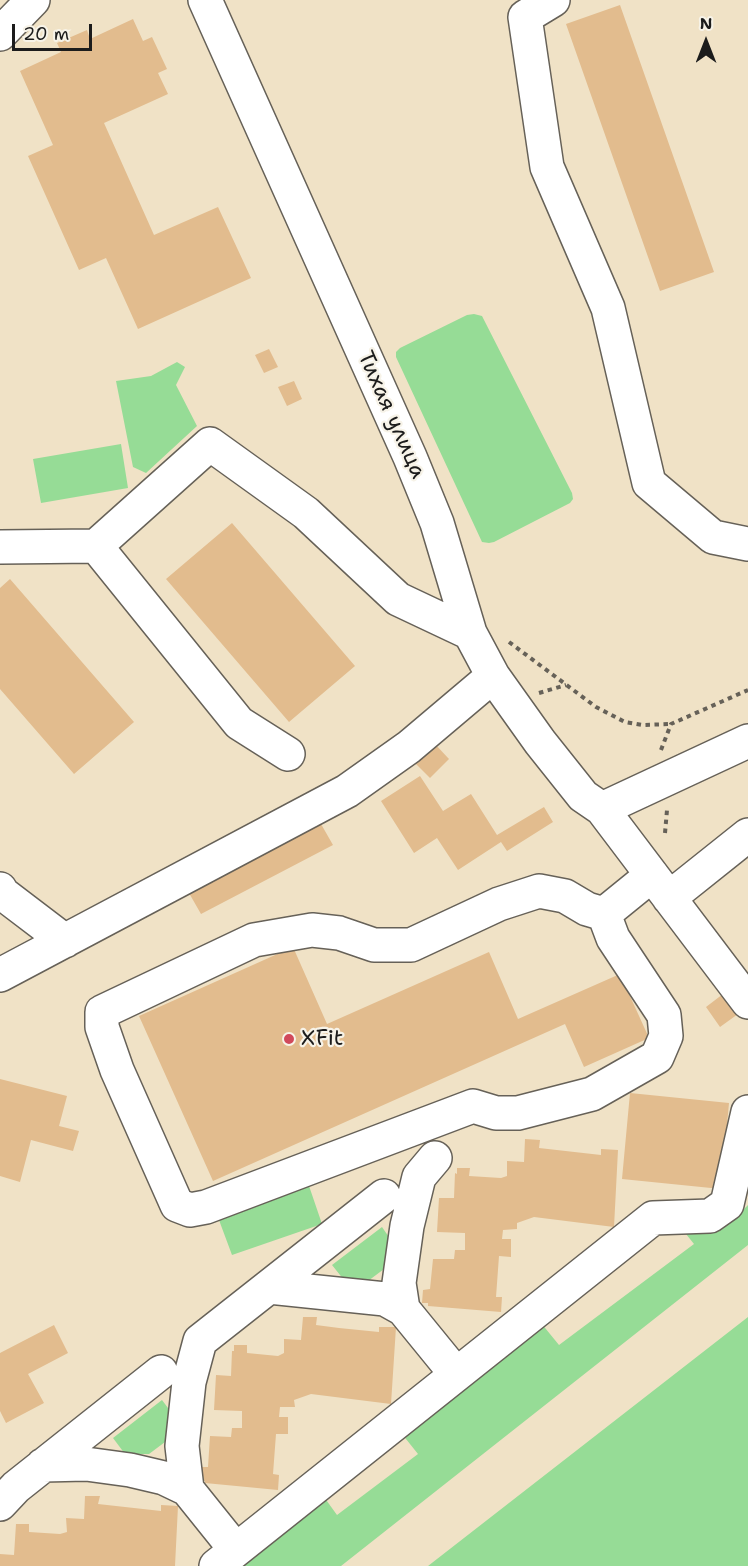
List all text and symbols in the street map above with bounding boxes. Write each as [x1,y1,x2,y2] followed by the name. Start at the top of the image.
[15,12,94,50] scale bar
[676,12,736,72] north arrow
[700,13,712,34] text: N
[23,22,69,46] text: 20 m
[351,347,431,483] street label: Тихая улица
[301,1026,343,1052] place label: XFit
[282,1032,296,1046] marker: XFit

